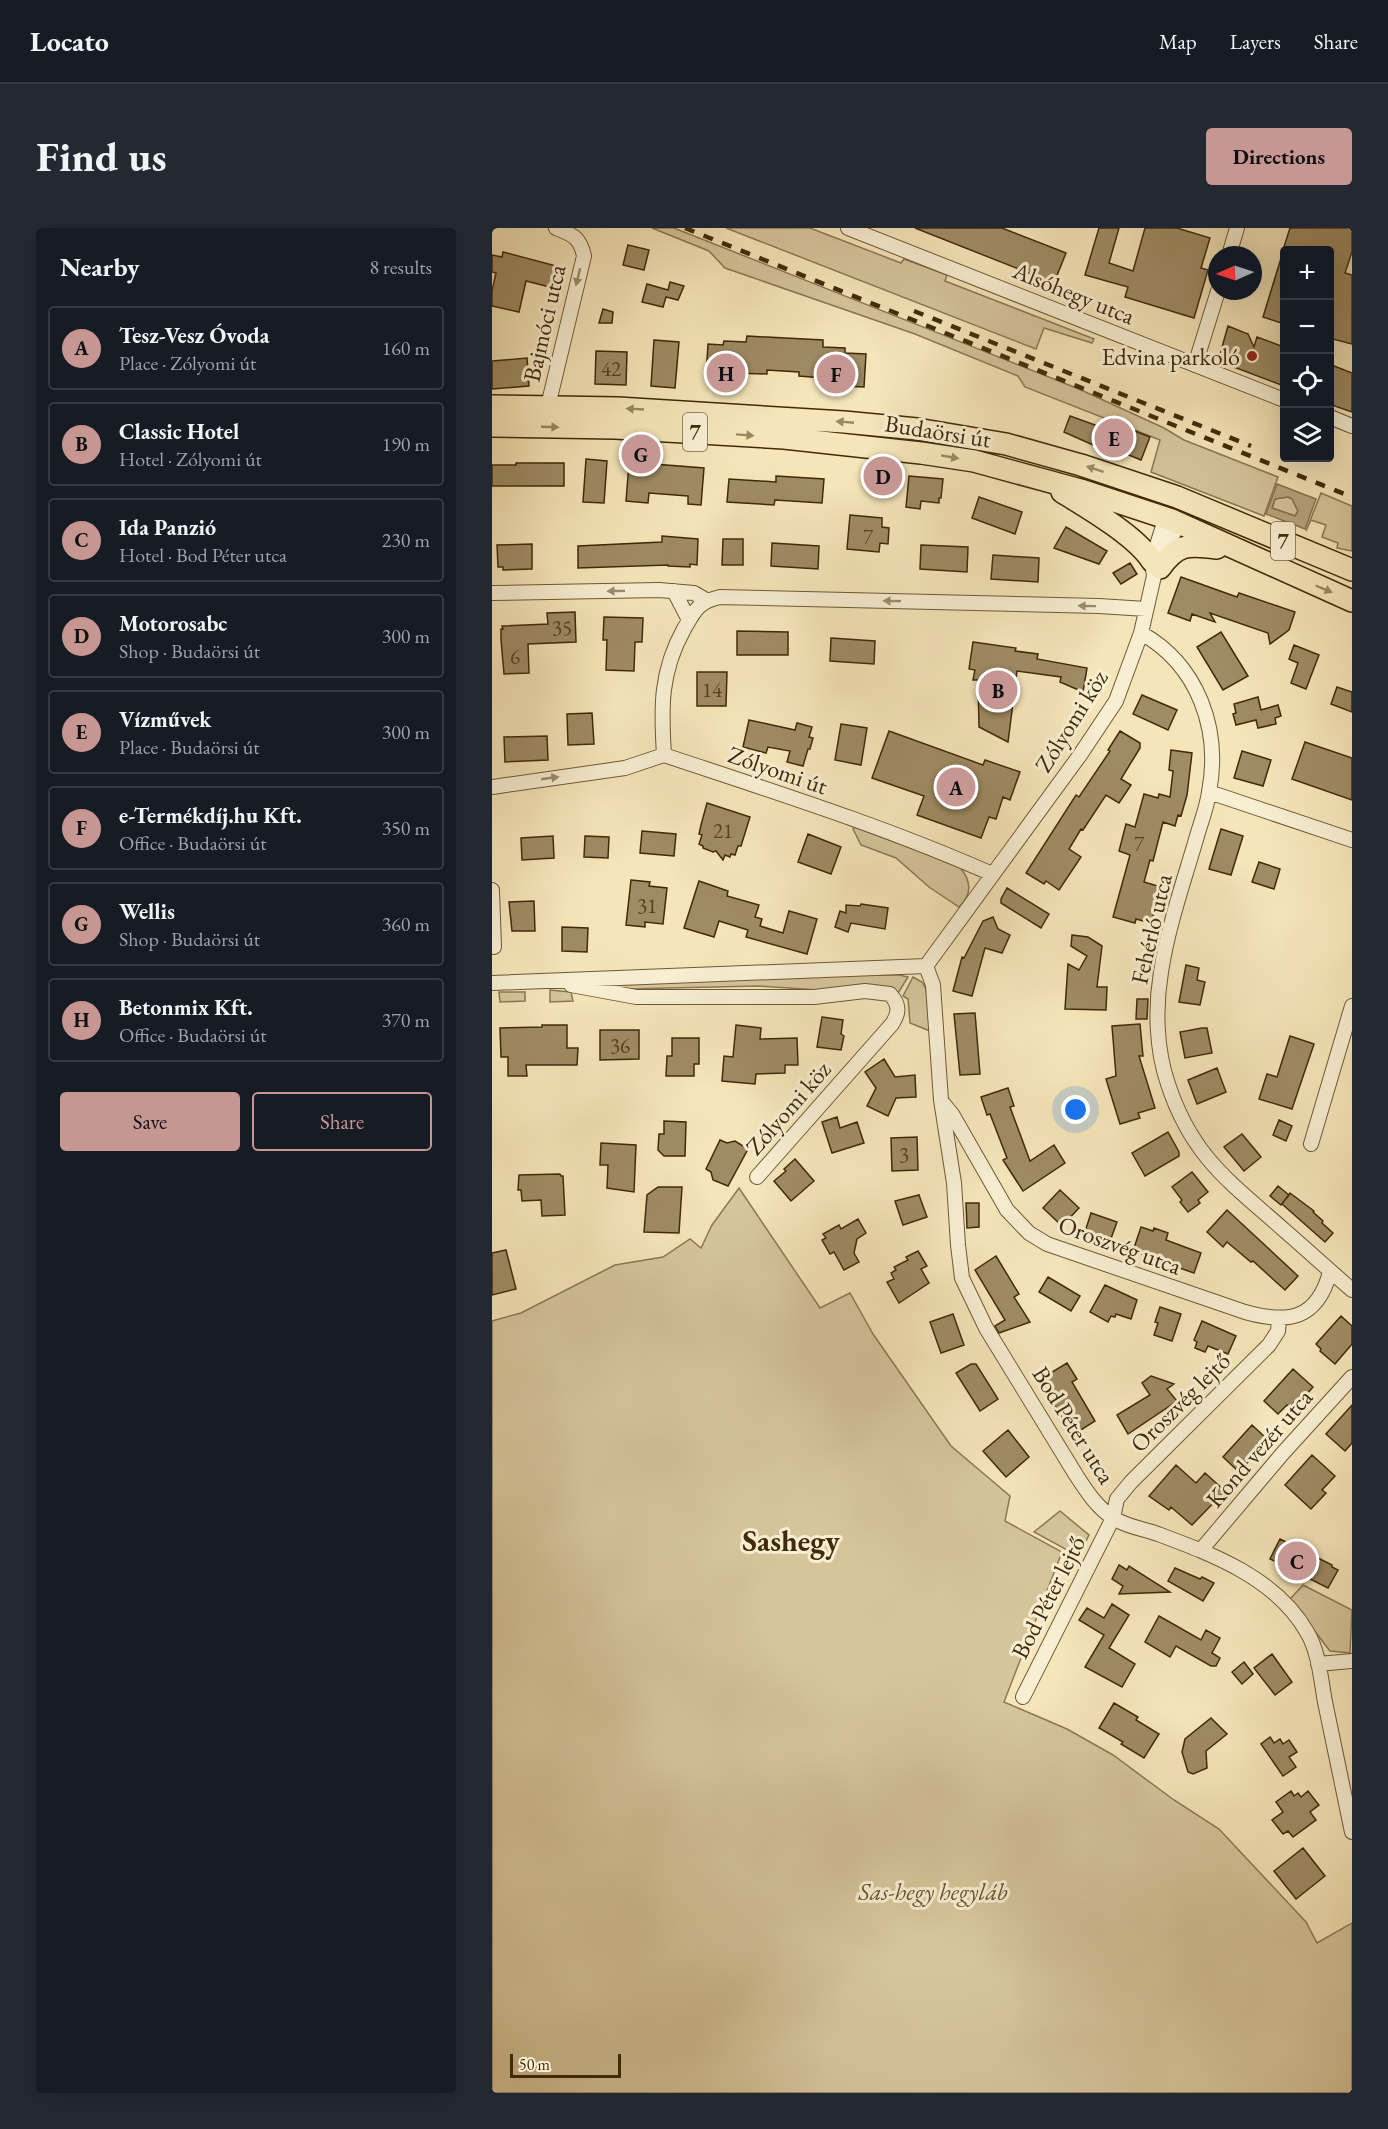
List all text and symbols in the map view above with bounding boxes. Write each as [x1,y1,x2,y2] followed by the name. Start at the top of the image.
[30,23,109,59] text: Locato
[1159,28,1197,55] text: Map
[1230,28,1281,55] text: Layers
[1314,28,1358,55] text: Share
[1206,128,1352,185] button: Directions
[36,129,167,184] text: Find us
[1208,246,1262,300] north arrow
[1280,246,1334,462] map controls
[1280,246,1334,300] button: +
[60,250,140,284] text: Nearby
[369,254,432,280] text: 8 results
[1008,254,1140,332] street label: Alsóhegy utca
[516,261,573,384] street label: Bajmóci utca
[573,268,583,287] one-way arrow
[1280,300,1334,354] button: −
[119,321,269,350] text: Tesz-Vesz Óvoda
[74,335,89,361] text: A
[382,335,430,361] text: 160 m
[1101,341,1240,372] place label: Edvina parkoló
[1245,349,1259,363] marker: Edvina parkoló
[119,350,256,376] text: Place · Zólyomi út
[706,350,746,396] pin: H
[816,352,856,396] pin: F
[1280,354,1334,408] button: locate
[601,355,621,382] house number: 42
[625,405,644,414] one-way arrow
[883,407,994,455] street label: Budaörsi út
[1280,408,1334,462] button: layers
[683,413,707,451] road number: 7
[1094,416,1134,460] pin: E
[119,417,239,446] text: Classic Hotel
[835,417,854,427] one-way arrow
[541,422,560,431] one-way arrow
[75,431,88,457] text: B
[382,431,430,457] text: 190 m
[736,431,755,440] one-way arrow
[622,432,660,476] pin: G
[119,446,262,472] text: Hotel · Zólyomi út
[941,453,960,462] one-way arrow
[864,454,902,498] pin: D
[1086,464,1104,474] one-way arrow
[119,513,216,542] text: Ida Panzió
[1271,522,1295,560] road number: 7
[863,523,874,550] house number: 7
[74,527,89,553] text: C
[382,527,430,553] text: 230 m
[119,542,287,568] text: Hotel · Bod Péter utca
[1316,585,1333,594] one-way arrow
[606,586,625,596] one-way arrow
[883,596,902,606] one-way arrow
[1078,601,1097,610] one-way arrow
[119,609,227,638] text: Motorosabc
[552,614,572,641] house number: 35
[74,623,89,649] text: D
[382,623,430,649] text: 300 m
[119,638,260,664] text: Shop · Budaörsi út
[510,643,520,670] house number: 6
[1027,664,1115,778] street label: Zólyomi köz
[978,668,1018,712] pin: B
[702,676,723,703] house number: 14
[119,705,211,734] text: Vízművek
[76,719,87,745] text: E
[382,719,430,745] text: 300 m
[119,734,260,760] text: Place · Budaörsi út
[724,739,832,802] street label: Zólyomi út
[936,764,976,810] pin: A
[541,774,560,783] one-way arrow
[119,801,302,830] text: e-Termékdíj.hu Kft.
[76,815,87,841] text: F
[382,815,430,841] text: 350 m
[713,817,733,844] house number: 21
[119,830,266,856] text: Office · Budaörsi út
[1134,830,1145,857] house number: 7
[1123,870,1179,987] street label: Fehérló utca
[637,892,657,919] house number: 31
[119,897,175,926] text: Wellis
[74,911,89,937] text: G
[382,911,430,937] text: 360 m
[119,926,260,952] text: Shop · Budaörsi út
[119,993,253,1022] text: Betonmix Kft.
[73,1007,90,1033] text: H
[382,1007,430,1033] text: 370 m
[119,1022,266,1048] text: Office · Budaörsi út
[610,1032,630,1059] house number: 36
[739,1055,837,1161] street label: Zólyomi köz
[60,1092,240,1151] button: Save
[252,1092,432,1151] button: Share
[1061,1095,1090,1124] your location
[899,1141,909,1168] house number: 3
[1054,1208,1186,1282] street label: Oroszvég utca
[1123,1345,1237,1459] street label: Oroszvég lejtő
[1026,1360,1123,1490] street label: Bod Péter utca
[1199,1382,1319,1514] street label: Kond vezér utca
[742,1521,840,1560] district label: Sashegy
[1004,1530,1092,1664] street label: Bod Péter lejtő
[1278,1538,1316,1584] pin: C
[858,1876,1008,1907] park label: Sas-hegy hegyláb
[510,2051,621,2078] scale bar
[519,2054,550,2075] text: 50 m

